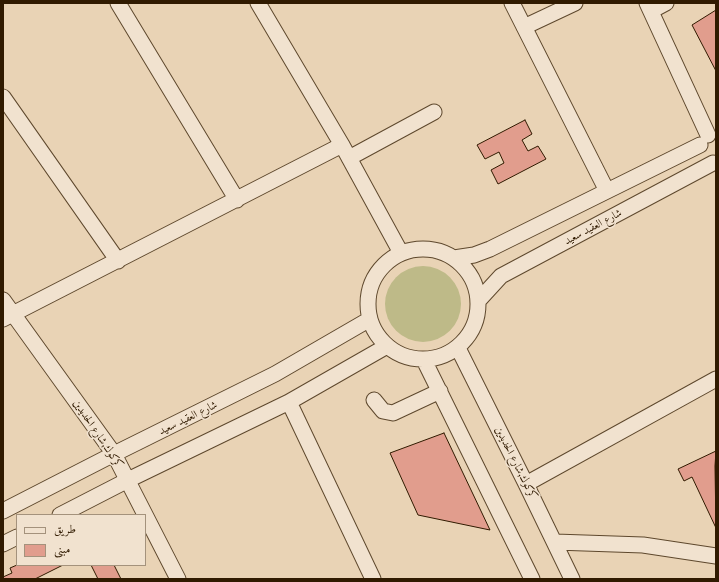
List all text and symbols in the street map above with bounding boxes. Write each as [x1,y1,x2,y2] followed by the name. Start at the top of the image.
[562,206,624,248] street label: شارع العقيد سعيد
[70,397,126,471] street label: كركوك,شارع الحديدين
[157,398,219,438] street label: شارع العقيد سعيد
[492,424,540,502] street label: كركوك,شارع الحديدين
[16,514,146,566] legend
[54,521,76,536] text: طريق
[54,541,70,556] text: مبنى

